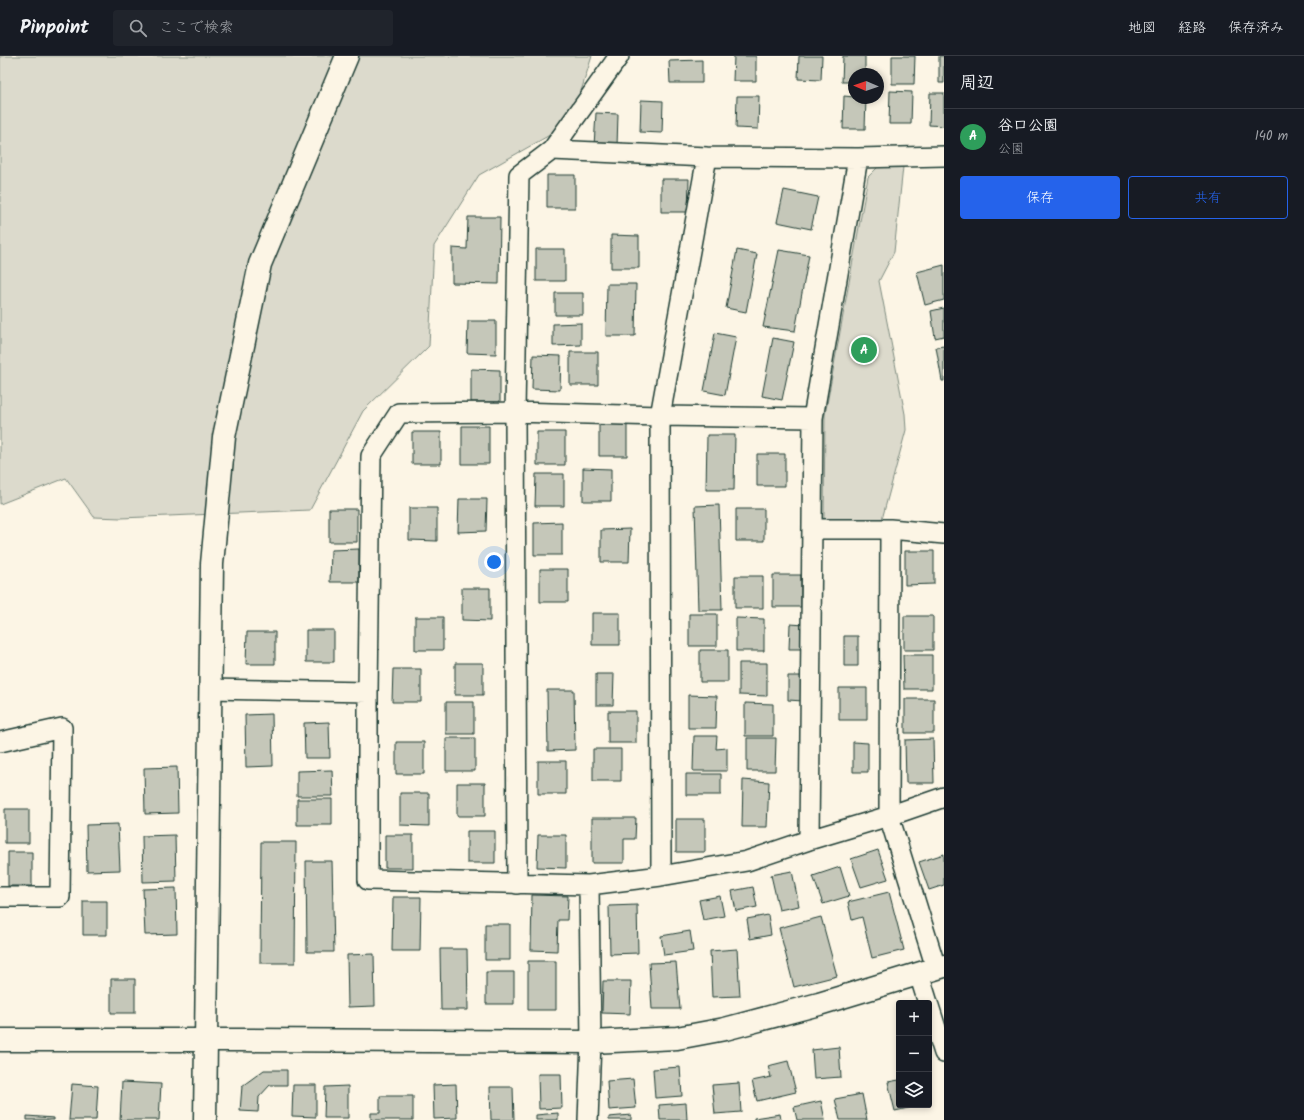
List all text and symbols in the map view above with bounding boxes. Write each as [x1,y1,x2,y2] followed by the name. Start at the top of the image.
[113,10,393,46] search box
[20,13,89,43] text: Pinpoint
[159,16,234,40] text: ここで検索
[127,17,149,39] icon: search
[1128,17,1156,39] text: 地図
[1178,17,1206,39] text: 経路
[1228,17,1284,39] text: 保存済み
[848,68,884,104] north arrow
[960,70,994,97] text: 周辺
[998,114,1058,138] text: 谷口公園
[969,126,977,147] text: A
[1255,126,1288,147] text: 140 m
[998,139,1024,160] text: 公園
[960,176,1120,219] button: 保存
[1128,176,1288,219] button: 共有
[851,335,877,365] pin: A
[484,552,504,572] your location
[896,1000,932,1108] map controls
[896,1000,932,1036] button: +
[896,1036,932,1072] button: −
[896,1072,932,1108] button: layers

